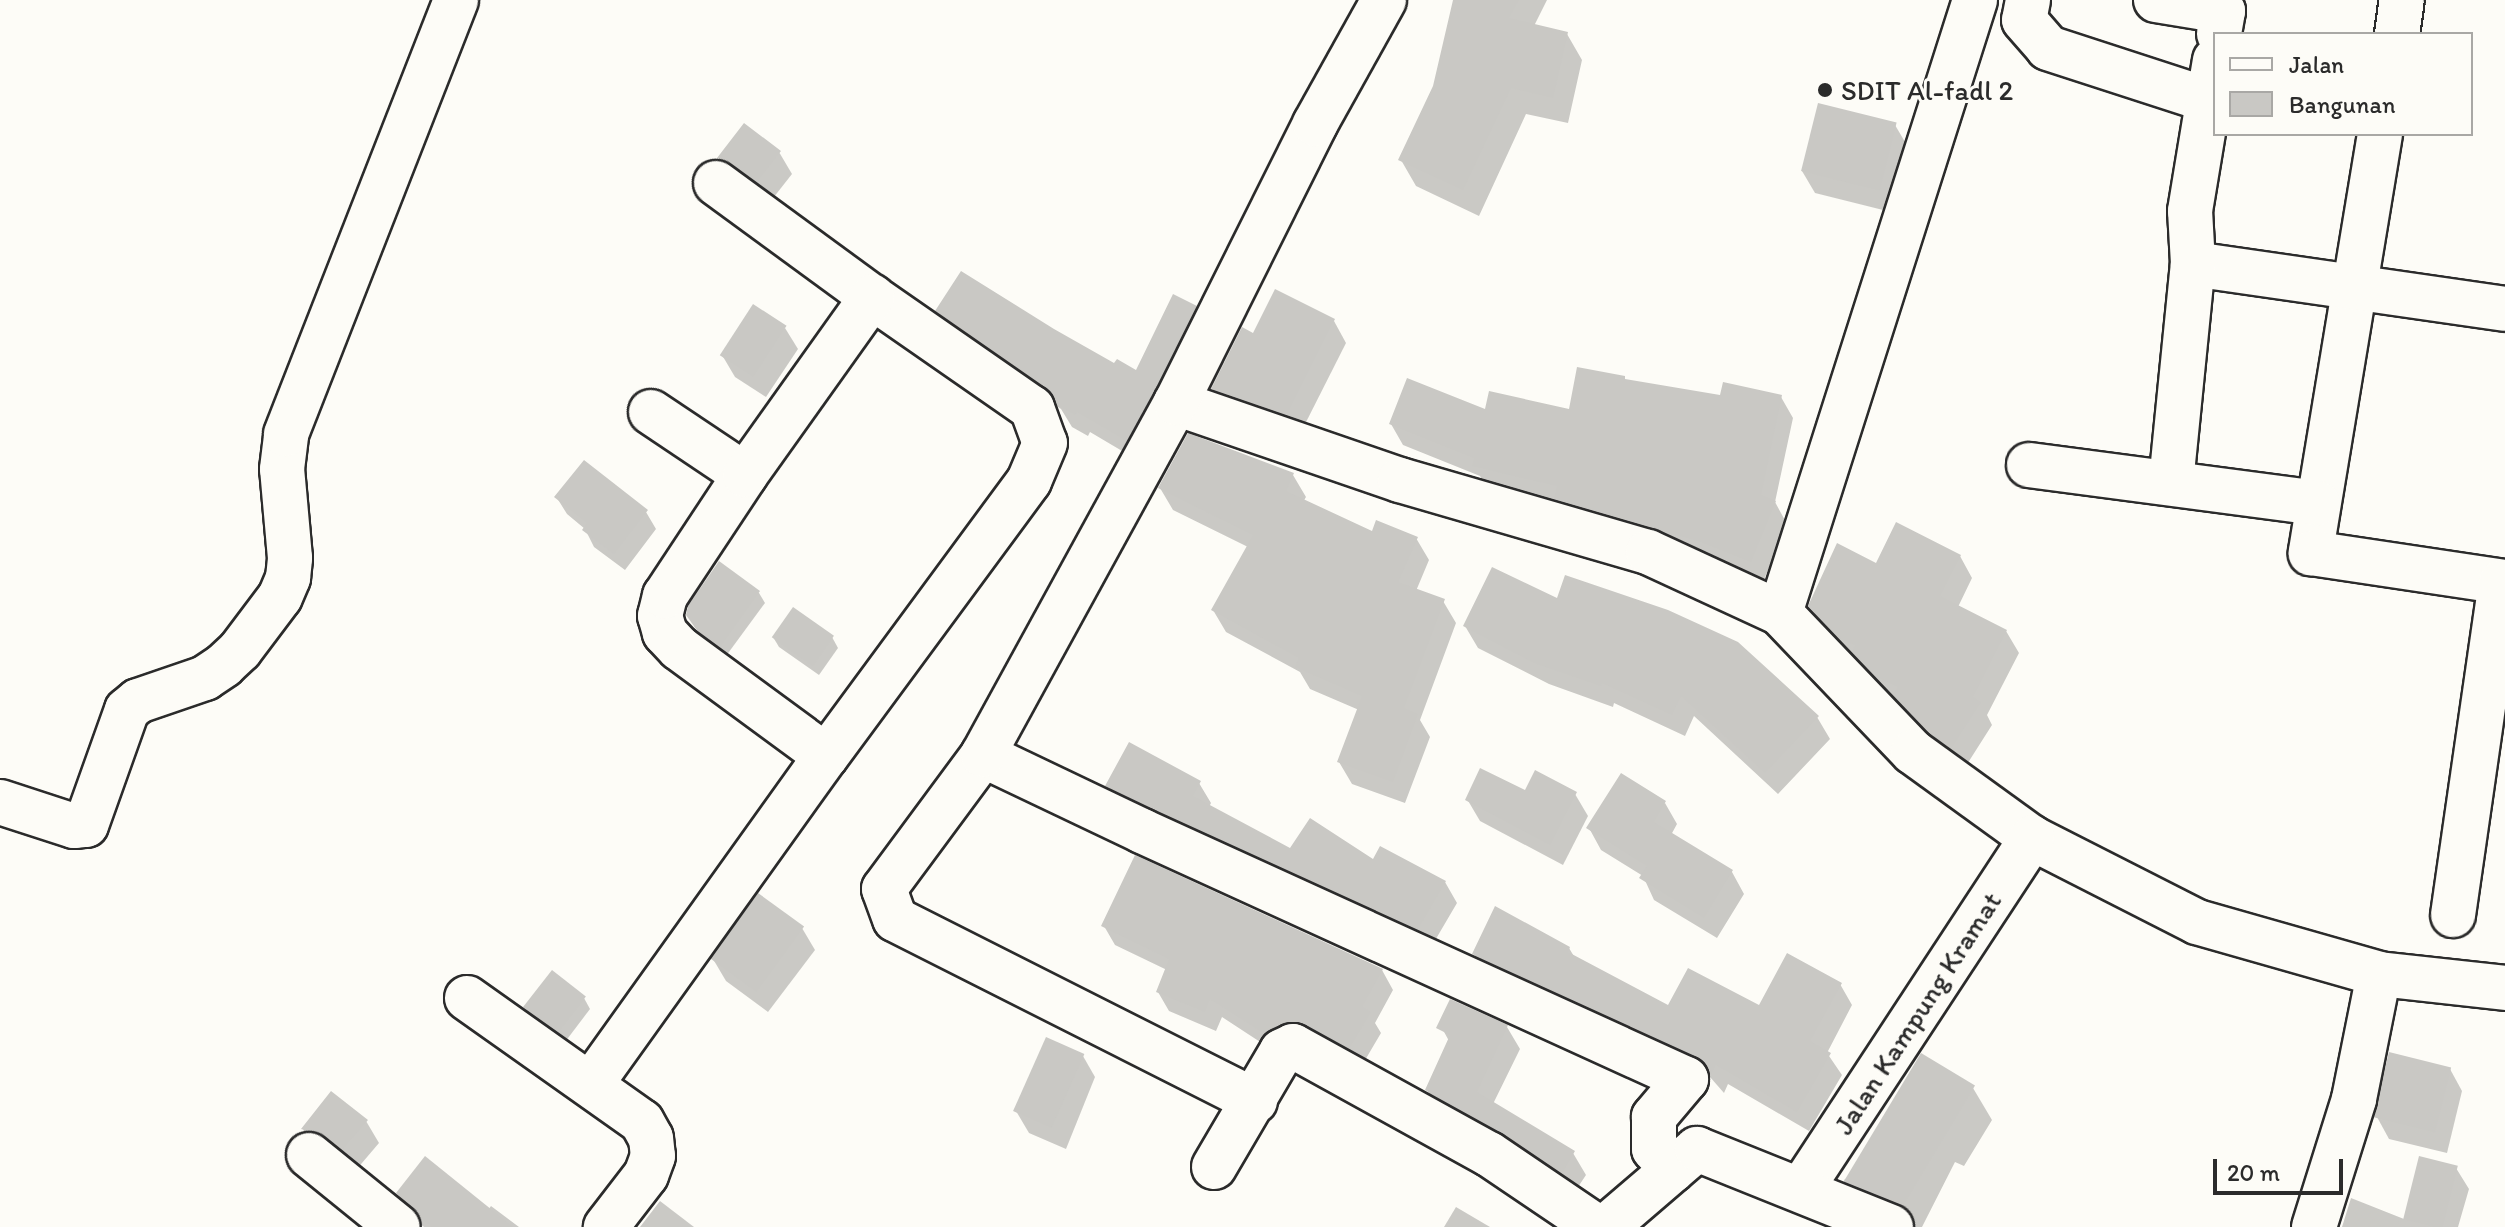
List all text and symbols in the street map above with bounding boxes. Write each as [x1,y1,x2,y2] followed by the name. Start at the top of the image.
[2213,32,2473,136] legend
[2289,50,2344,79] text: Jalan
[1841,73,2013,107] place label: SDIT Al-fadl 2
[1816,81,1834,99] marker: SDIT Al-fadl 2
[2289,90,2396,119] text: Bangunan
[1826,885,2008,1141] street label: Jalan Kampung Kramat
[2217,1143,2347,1193] scale bar
[2227,1158,2280,1187] text: 20 m

